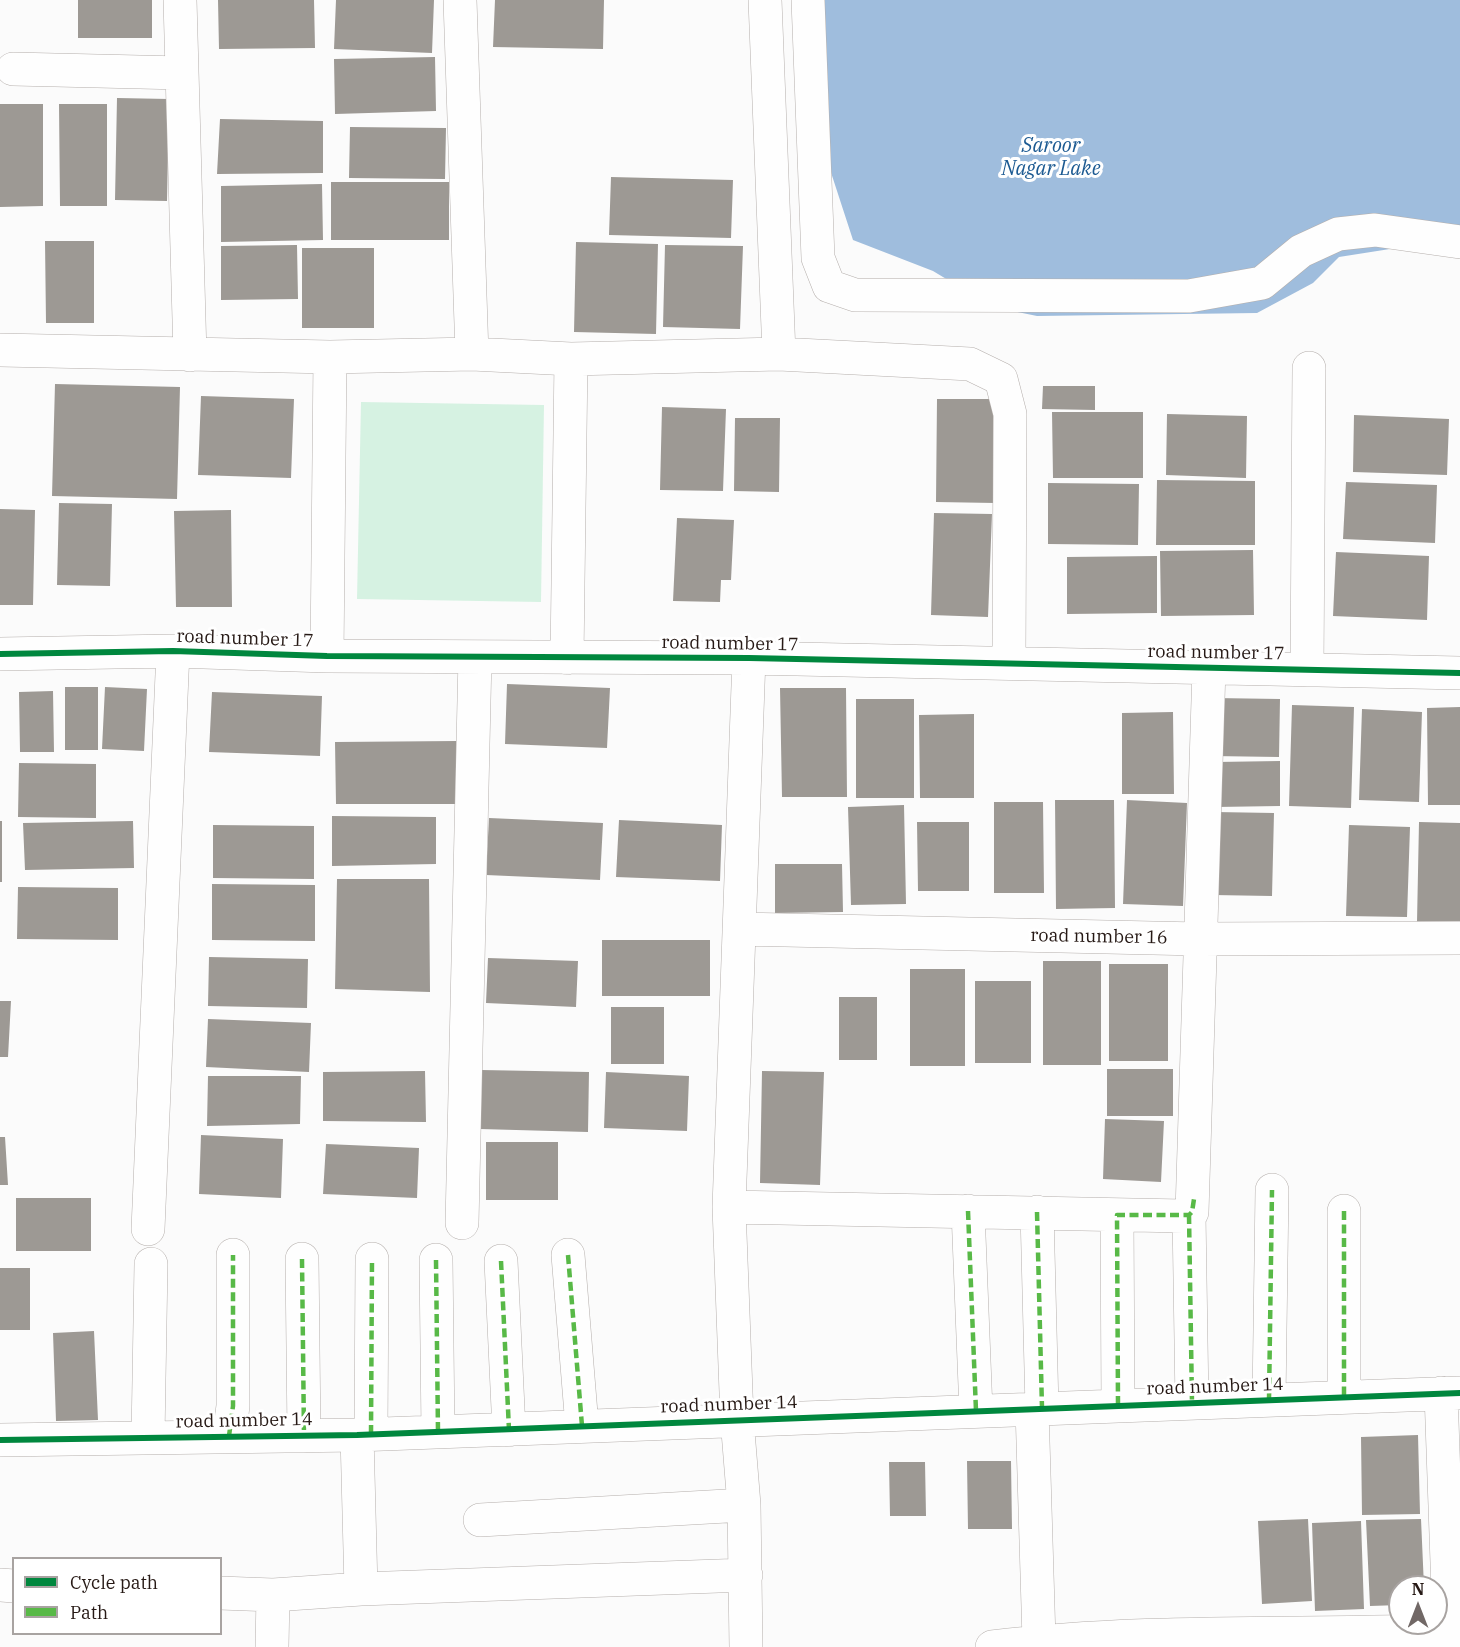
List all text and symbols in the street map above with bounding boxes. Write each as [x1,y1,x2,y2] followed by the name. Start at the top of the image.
[1001,134,1101,181] water label: Saroor Nagar Lake
[176,626,314,652] street label: road number 17
[661,632,799,656] street label: road number 17
[1147,641,1285,665] street label: road number 17
[1030,925,1168,949] street label: road number 16
[1146,1374,1284,1400] street label: road number 14
[660,1392,798,1418] street label: road number 14
[175,1409,313,1433] street label: road number 14
[12,1557,222,1635] legend
[70,1571,158,1594] text: Cycle path
[1388,1575,1448,1635] north arrow
[1412,1579,1424,1599] text: N
[70,1601,108,1624] text: Path

